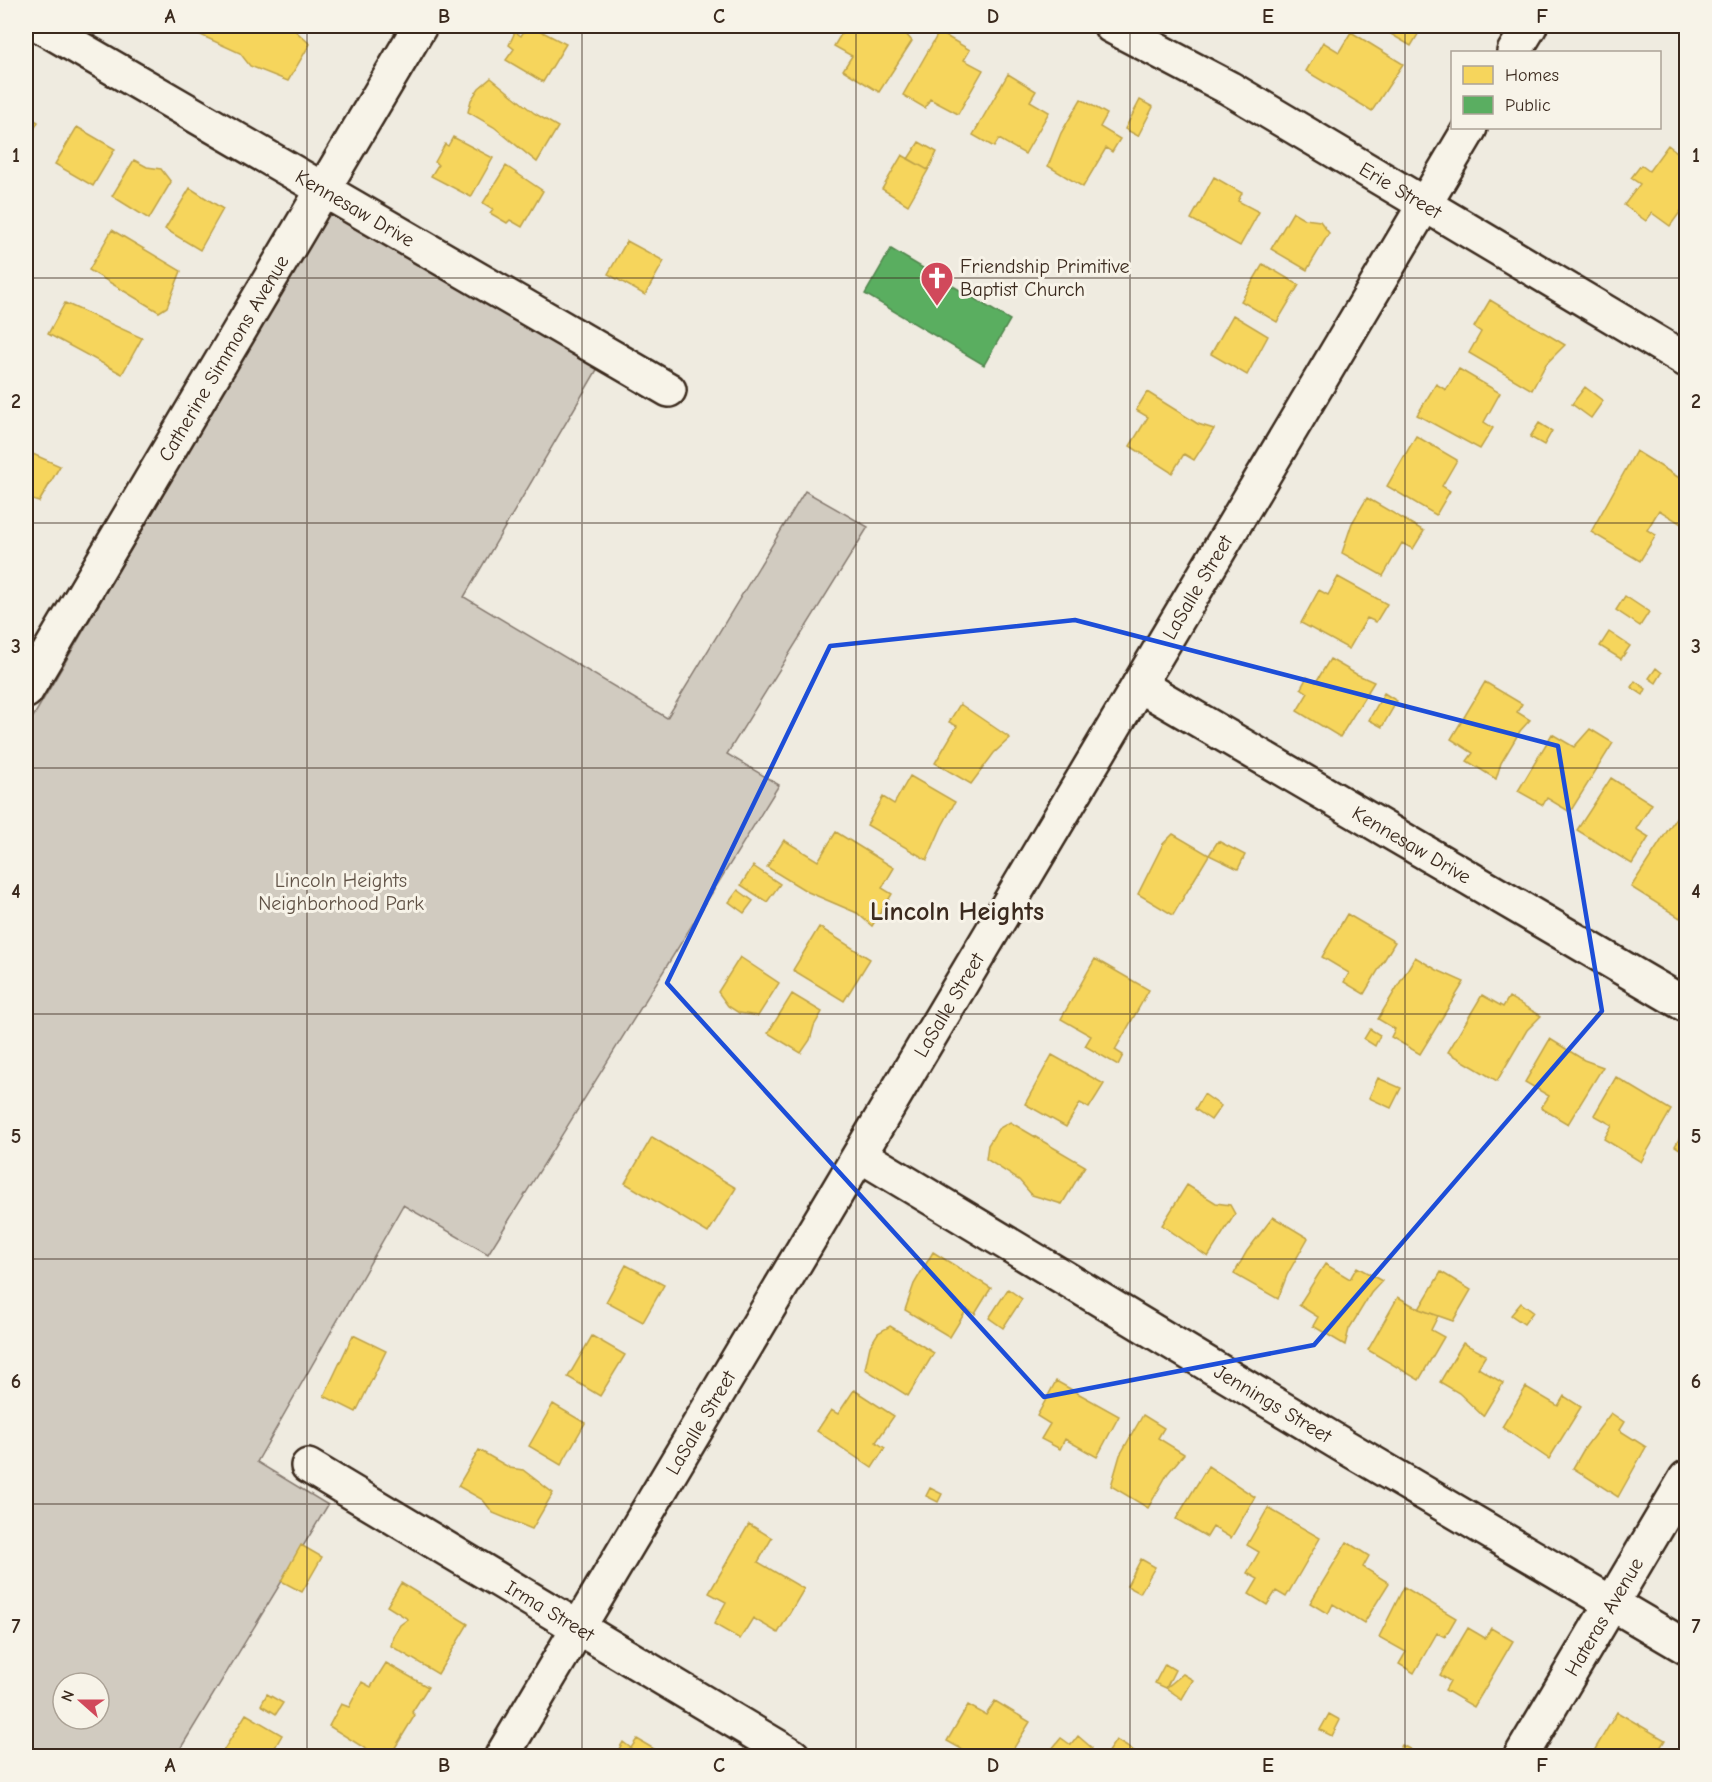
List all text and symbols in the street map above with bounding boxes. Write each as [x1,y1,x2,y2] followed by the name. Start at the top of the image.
[164,5,176,28] text: A
[438,5,450,28] text: B
[713,5,725,28] text: C
[987,5,999,28] text: D
[1262,5,1274,28] text: E
[1536,5,1548,28] text: F
[1451,51,1661,129] legend
[1505,65,1559,86] text: Homes
[1505,95,1551,116] text: Public
[12,144,20,167] text: 1
[1692,144,1700,167] text: 1
[1355,157,1447,224] street label: Erie Street
[291,165,418,252] street label: Kennesaw Drive
[154,251,294,466] street label: Catherine Simmons Avenue
[960,255,1130,301] place label: Friendship Primitive Baptist Church
[919,260,955,307] church icon: Friendship Primitive Baptist Church
[11,390,21,413] text: 2
[1691,390,1701,413] text: 2
[1158,530,1238,643] street label: LaSalle Street
[11,635,21,658] text: 3
[1691,635,1701,658] text: 3
[1348,801,1475,889] street label: Kennesaw Drive
[258,869,424,915] park label: Lincoln Heights Neighborhood Park
[11,880,21,903] text: 4
[1691,880,1701,903] text: 4
[870,897,1044,927] district label: Lincoln Heights
[909,948,990,1061] street label: LaSalle Street
[11,1125,21,1148] text: 5
[1691,1125,1701,1148] text: 5
[1210,1360,1337,1448] street label: Jennings Street
[661,1366,741,1479] street label: LaSalle Street
[11,1370,21,1393] text: 6
[1691,1370,1701,1393] text: 6
[1560,1554,1648,1680] street label: Hateras Avenue
[501,1576,599,1647] street label: Irma Street
[12,1615,21,1638] text: 7
[1692,1615,1701,1638] text: 7
[51,1671,111,1731] north arrow
[58,1688,78,1704] text: N
[164,1754,176,1777] text: A
[438,1754,450,1777] text: B
[713,1754,725,1777] text: C
[987,1754,999,1777] text: D
[1262,1754,1274,1777] text: E
[1536,1754,1548,1777] text: F

